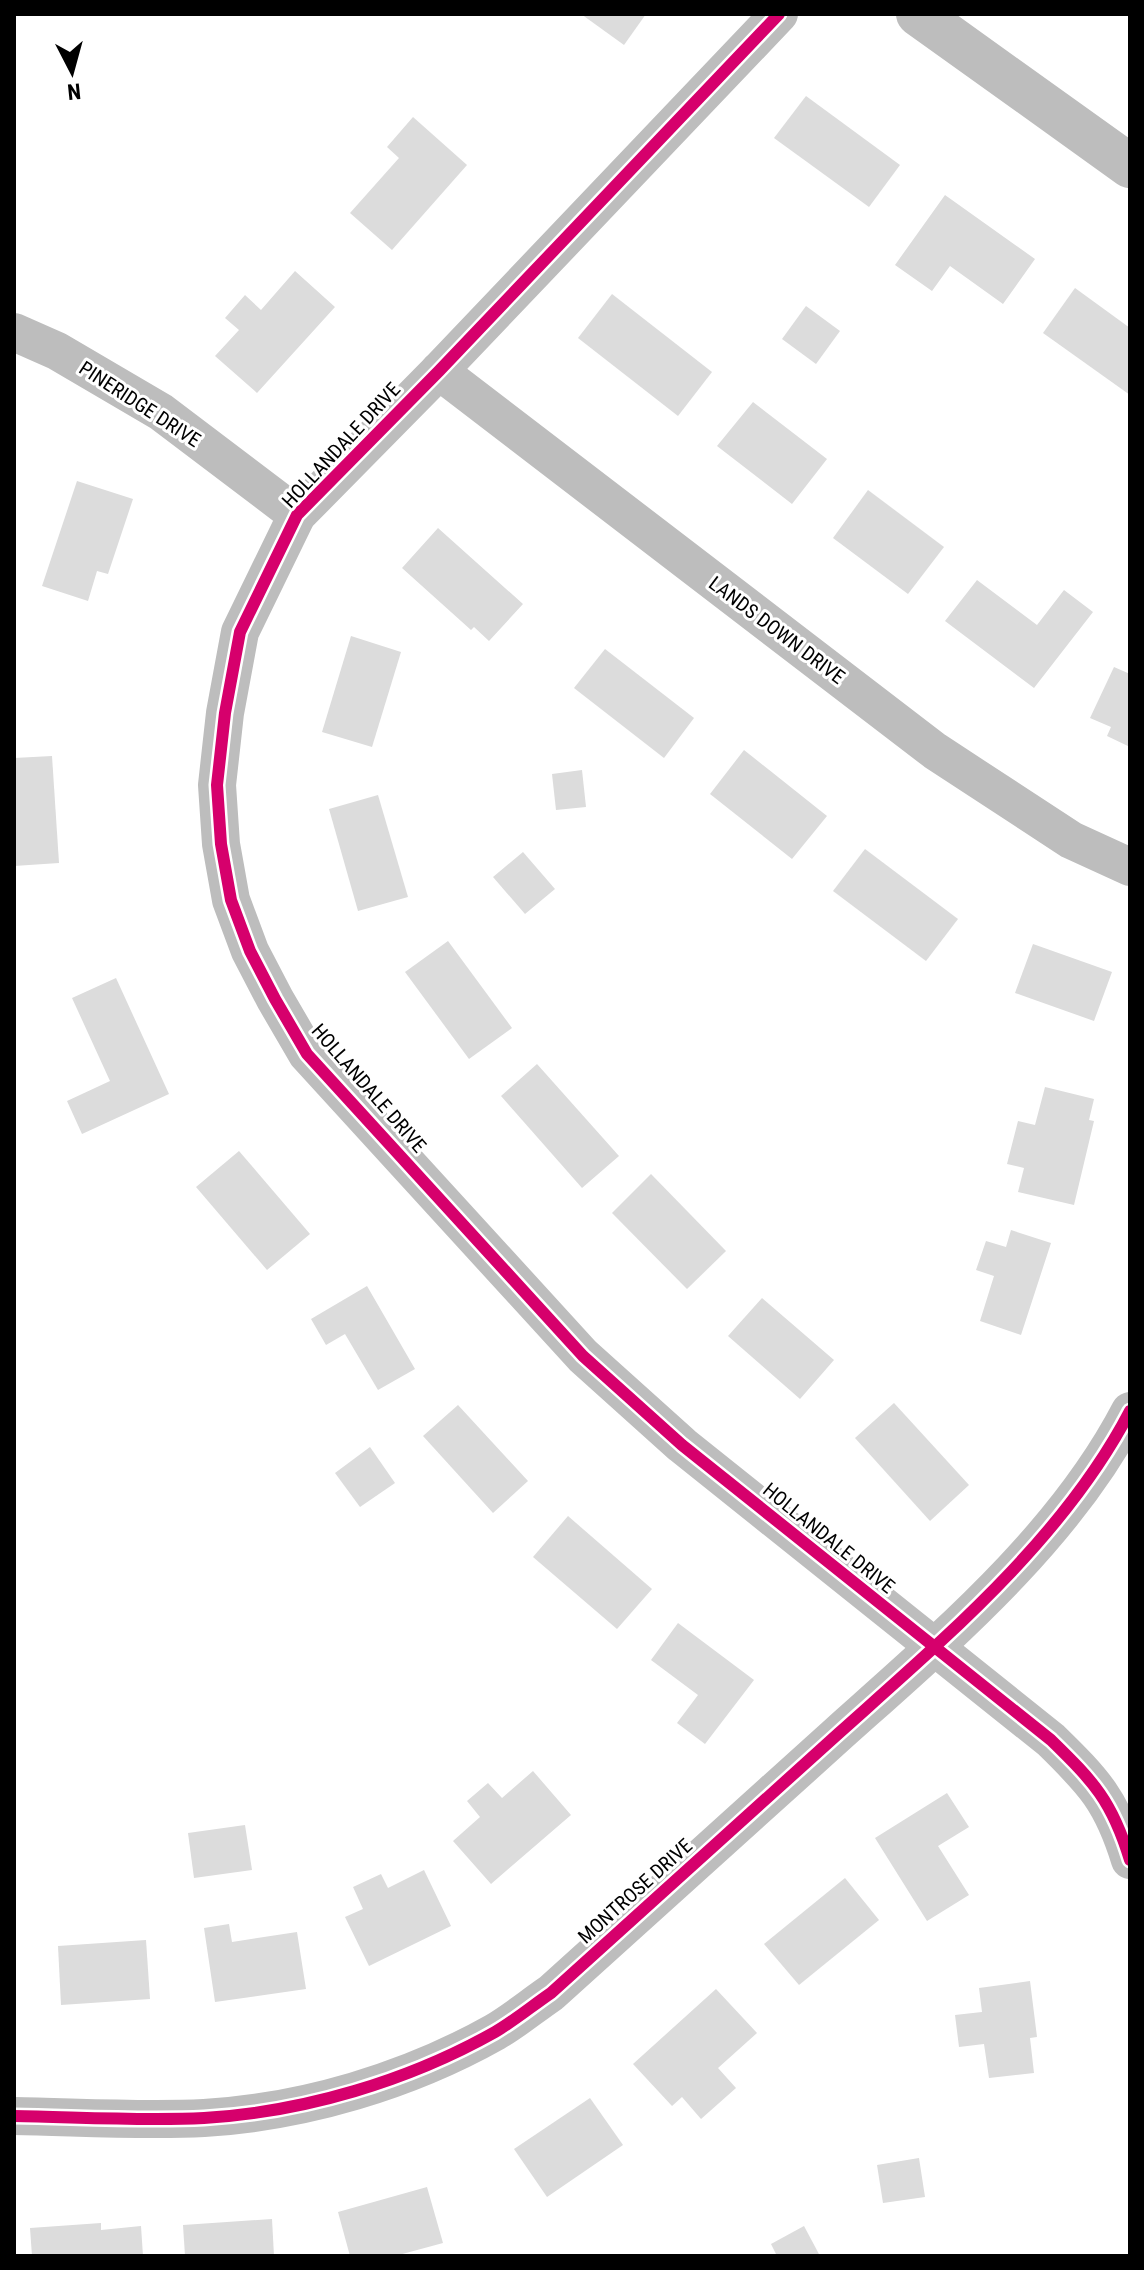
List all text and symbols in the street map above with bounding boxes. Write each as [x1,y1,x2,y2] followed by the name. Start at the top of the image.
[32,32,112,112] north arrow
[66,78,82,105] text: N
[75,356,205,452] street label: PINERIDGE DRIVE
[277,377,405,513] street label: HOLLANDALE DRIVE
[704,571,850,689] street label: LANDS DOWN DRIVE
[307,1019,431,1157] street label: HOLLANDALE DRIVE
[758,1478,900,1599] street label: HOLLANDALE DRIVE
[573,1833,697,1949] street label: MONTROSE DRIVE

